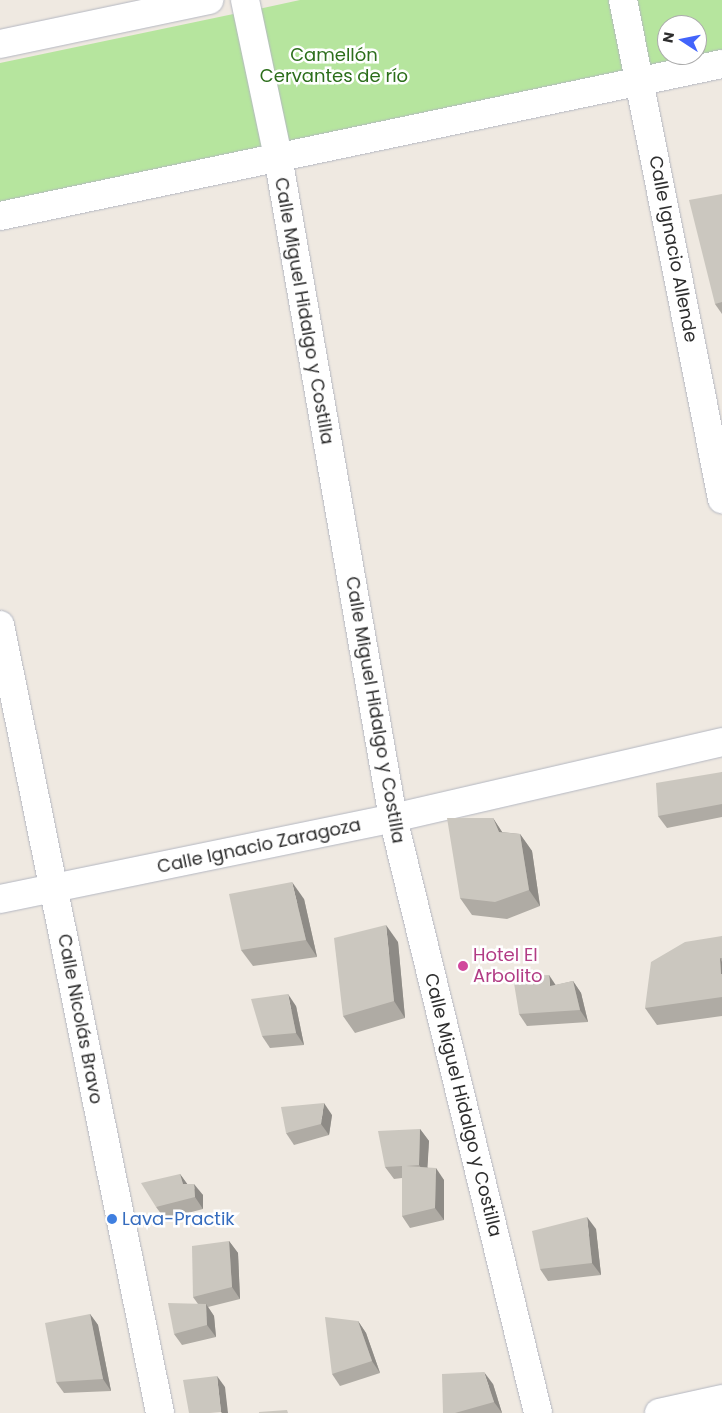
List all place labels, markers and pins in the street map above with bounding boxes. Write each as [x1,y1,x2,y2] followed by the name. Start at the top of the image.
[473,945,542,988] place label: Hotel El Arbolito
[457,960,469,972] marker: Hotel El Arbolito
[122,1208,235,1230] place label: Lava-Practik
[106,1213,118,1225] marker: Lava-Practik

